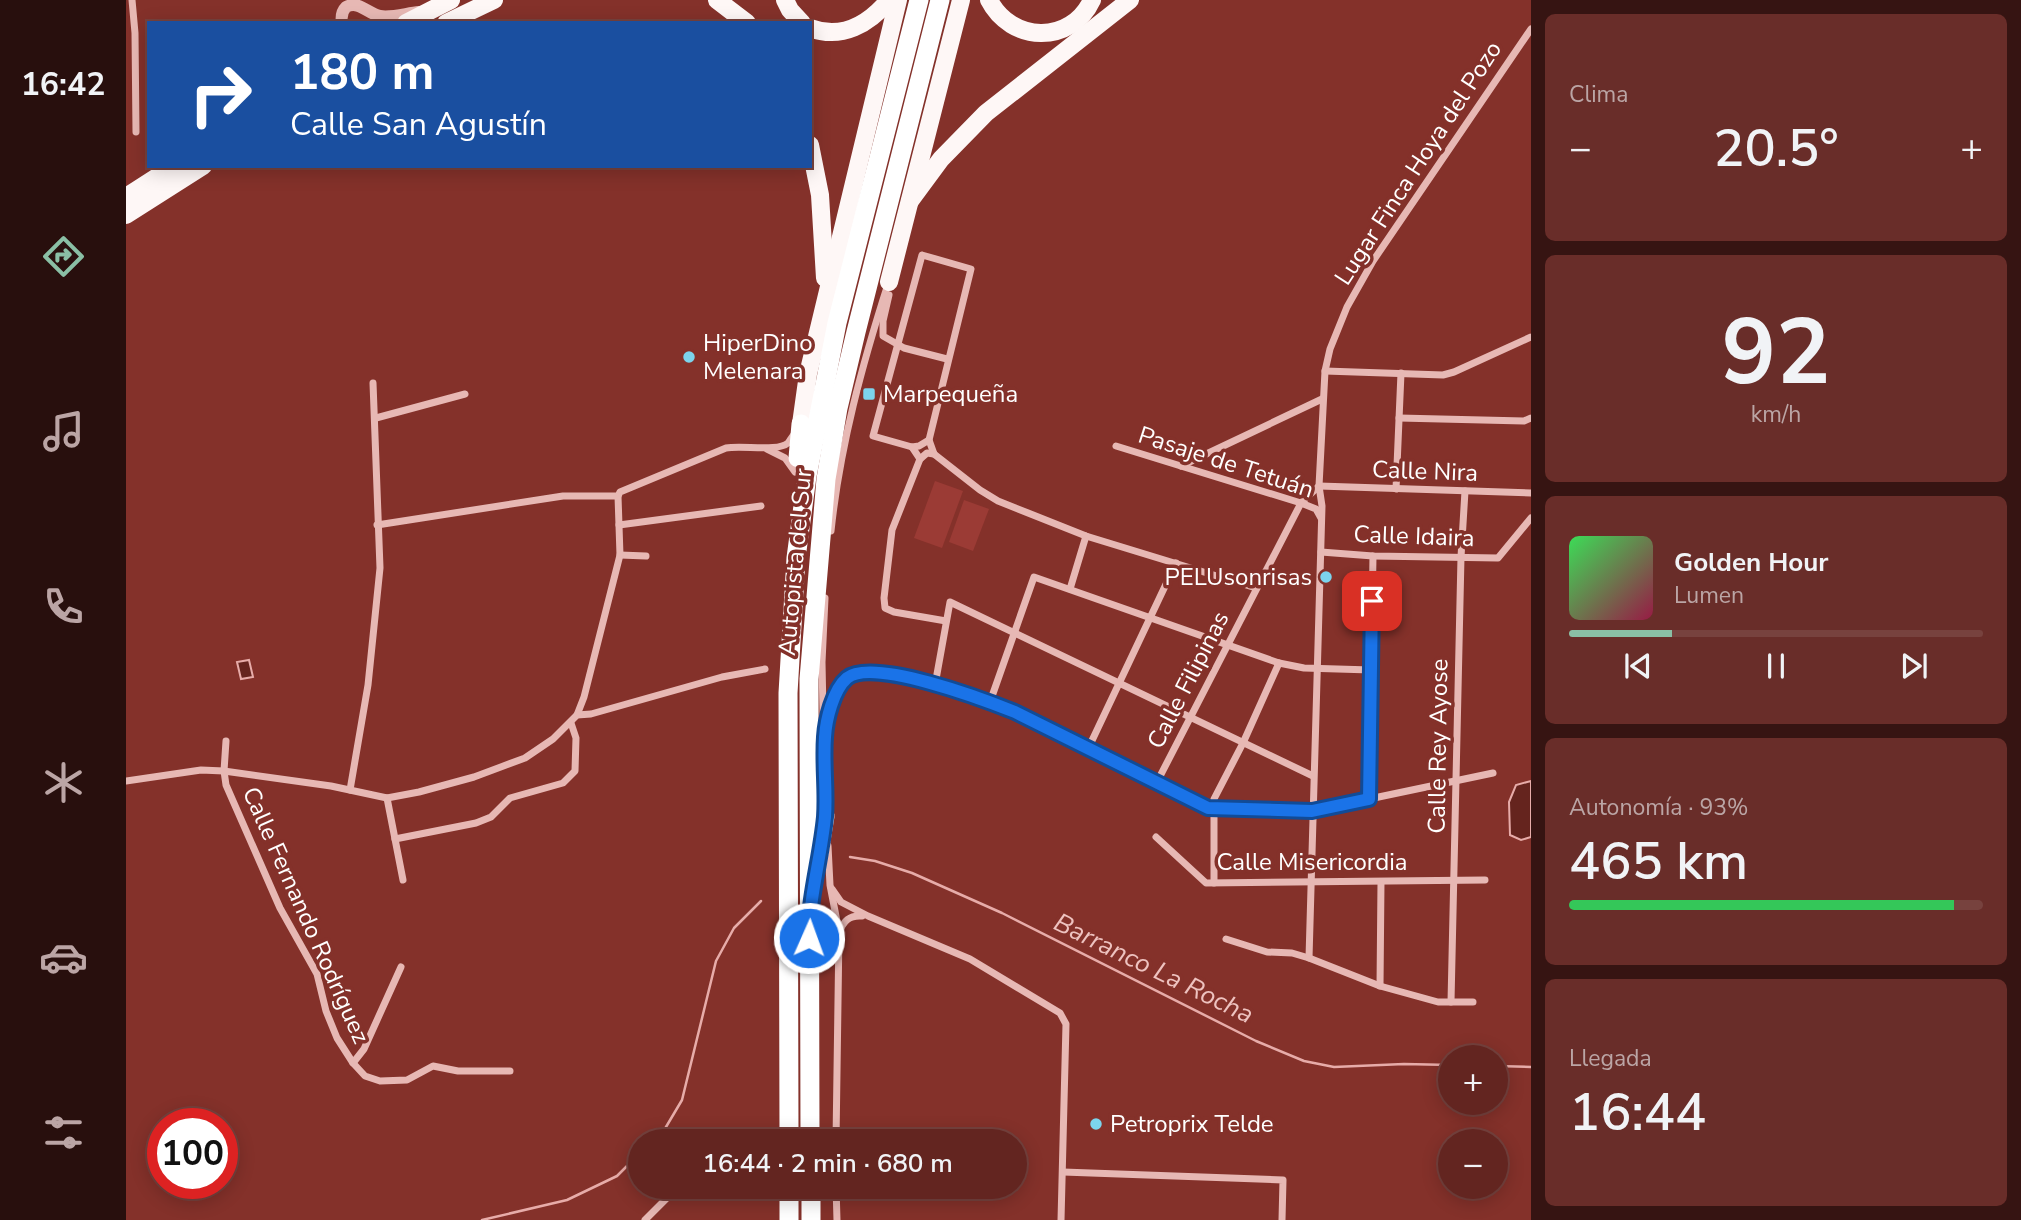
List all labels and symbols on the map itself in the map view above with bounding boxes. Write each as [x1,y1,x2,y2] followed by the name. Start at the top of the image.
[1327,35,1509,291] street label: Lugar Finca Hoya del Pozo
[703,327,813,387] place label: HiperDino Melenara
[681,349,697,365] marker: HiperDino Melenara
[883,378,1018,410] place label: Marpequeña
[861,386,877,402] marker: Marpequeña
[1134,419,1318,505] street label: Pasaje de Tetuán
[1371,453,1479,489] street label: Calle Nira
[771,467,819,657] street label: Autopista del Sur
[1353,518,1475,554] street label: Calle Idaira
[1164,561,1312,593] place label: PELUsonrisas
[1318,569,1334,585] marker: PELUsonrisas
[1342,571,1402,631] pin
[1140,606,1236,754] street label: Calle Filipinas
[1420,658,1456,834] street label: Calle Rey Ayose
[235,782,377,1048] street label: Calle Fernando Rodríguez
[1217,846,1408,878] street label: Calle Misericordia
[772,901,846,975] position arrow
[1048,905,1259,1032] water label: Barranco La Rocha
[147,1108,238,1199] speed limit sign: 100
[1110,1108,1274,1140] place label: Petroprix Telde
[1088,1116,1104,1132] marker: Petroprix Telde

